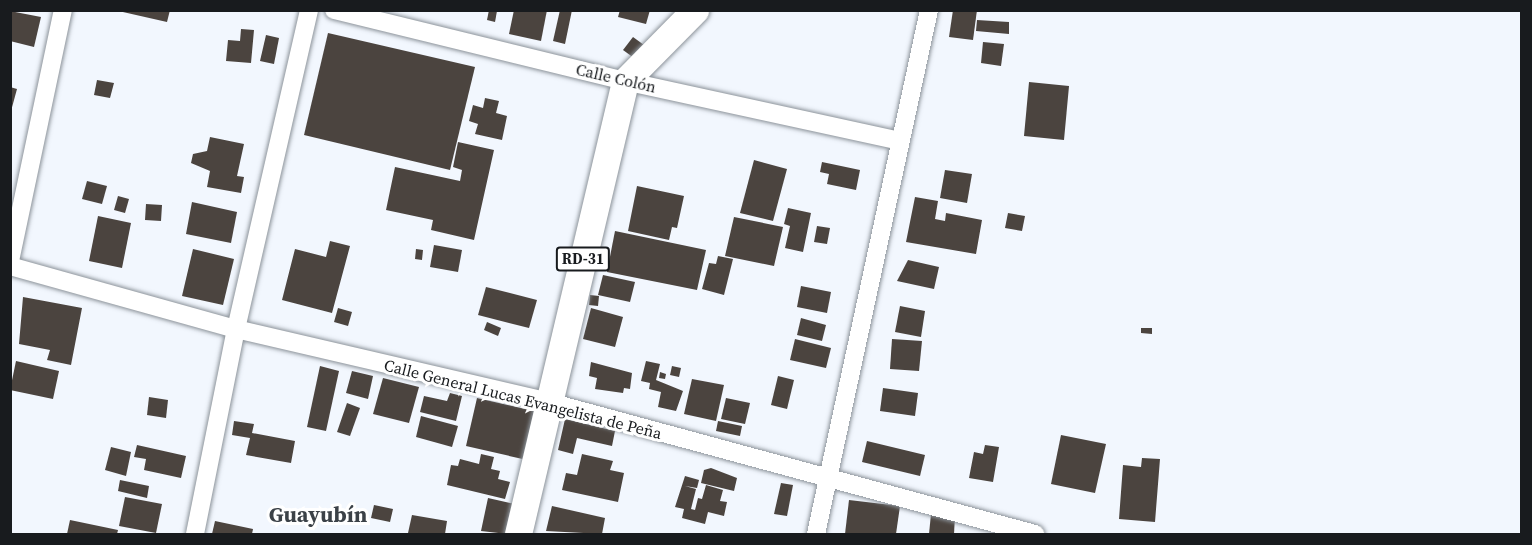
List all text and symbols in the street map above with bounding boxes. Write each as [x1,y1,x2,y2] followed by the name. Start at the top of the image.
[574,59,658,97] street label: Calle Colón
[554,247,612,271] road number: RD-31
[382,355,664,443] street label: Calle General Lucas Evangelista de Peña
[269,502,367,528] district label: Guayubín

